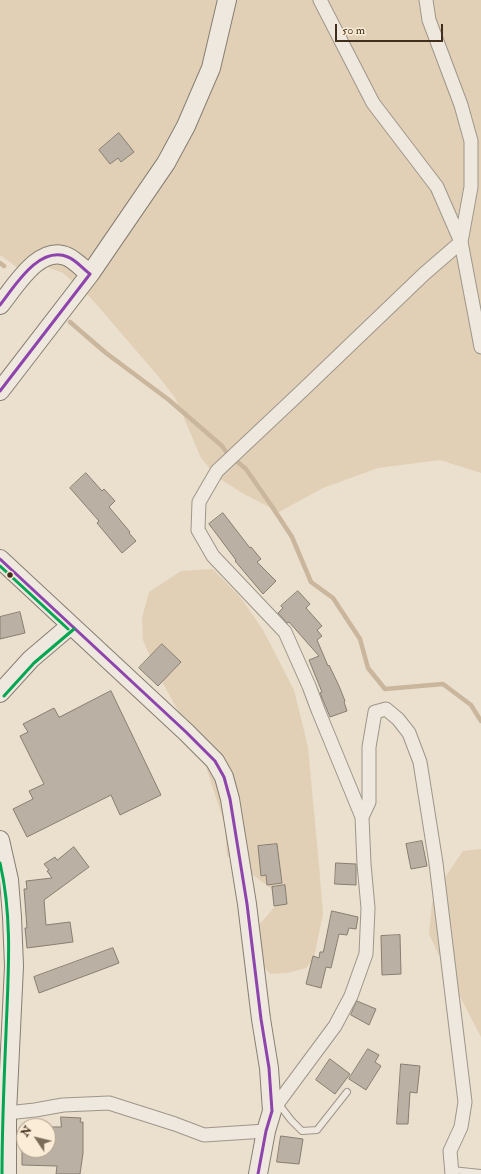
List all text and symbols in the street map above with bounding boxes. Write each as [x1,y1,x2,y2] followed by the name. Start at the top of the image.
[337,16,445,42] scale bar
[342,23,365,38] text: 50 m
[5,570,15,580] unlabelled marker
[16,1118,56,1158] north arrow
[18,1124,35,1139] text: N

